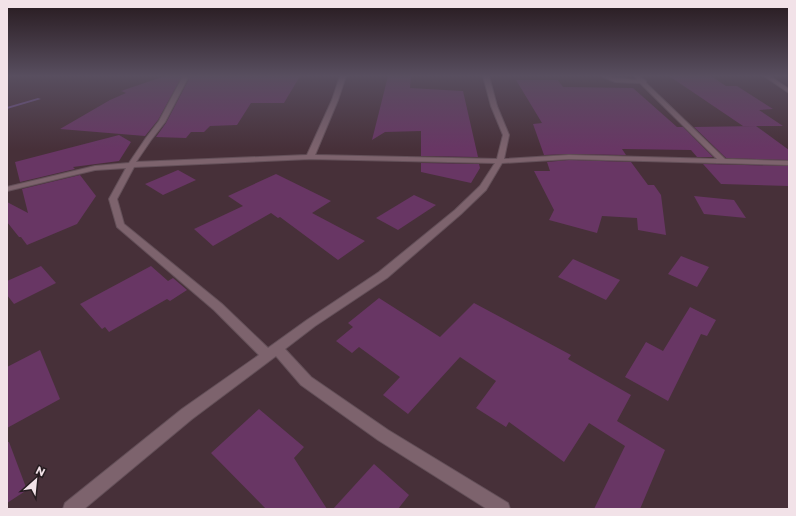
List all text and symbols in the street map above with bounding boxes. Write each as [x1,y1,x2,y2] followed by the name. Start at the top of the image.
[16,460,56,500] north arrow
[33,463,48,479] text: N

